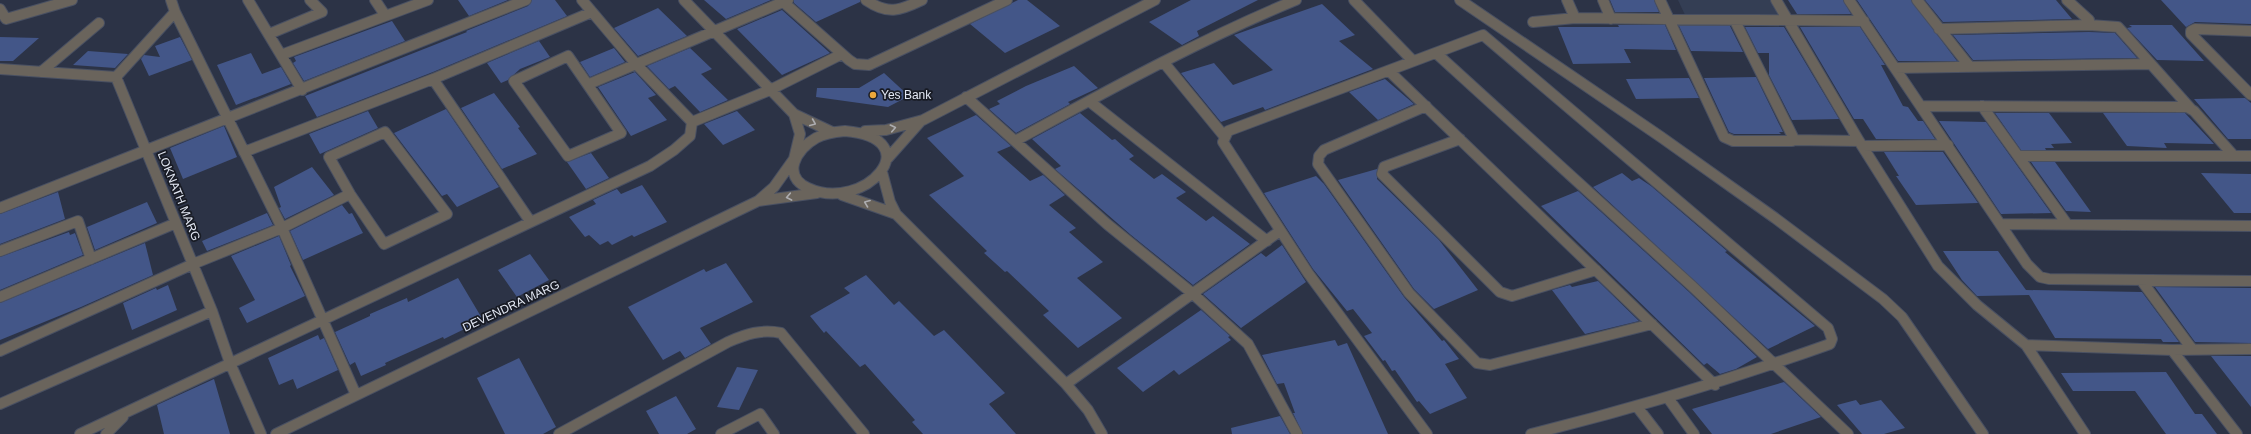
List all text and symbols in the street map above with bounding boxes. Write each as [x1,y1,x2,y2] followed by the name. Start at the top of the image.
[881,88,932,102] place label: Yes Bank
[868,90,878,100] marker: Yes Bank
[809,119,816,127] one-way arrow
[890,125,896,133] one-way arrow
[155,149,203,243] street label: LOKNATH MARG
[786,192,792,201] one-way arrow
[863,199,870,207] one-way arrow
[460,277,562,335] street label: DEVENDRA MARG

